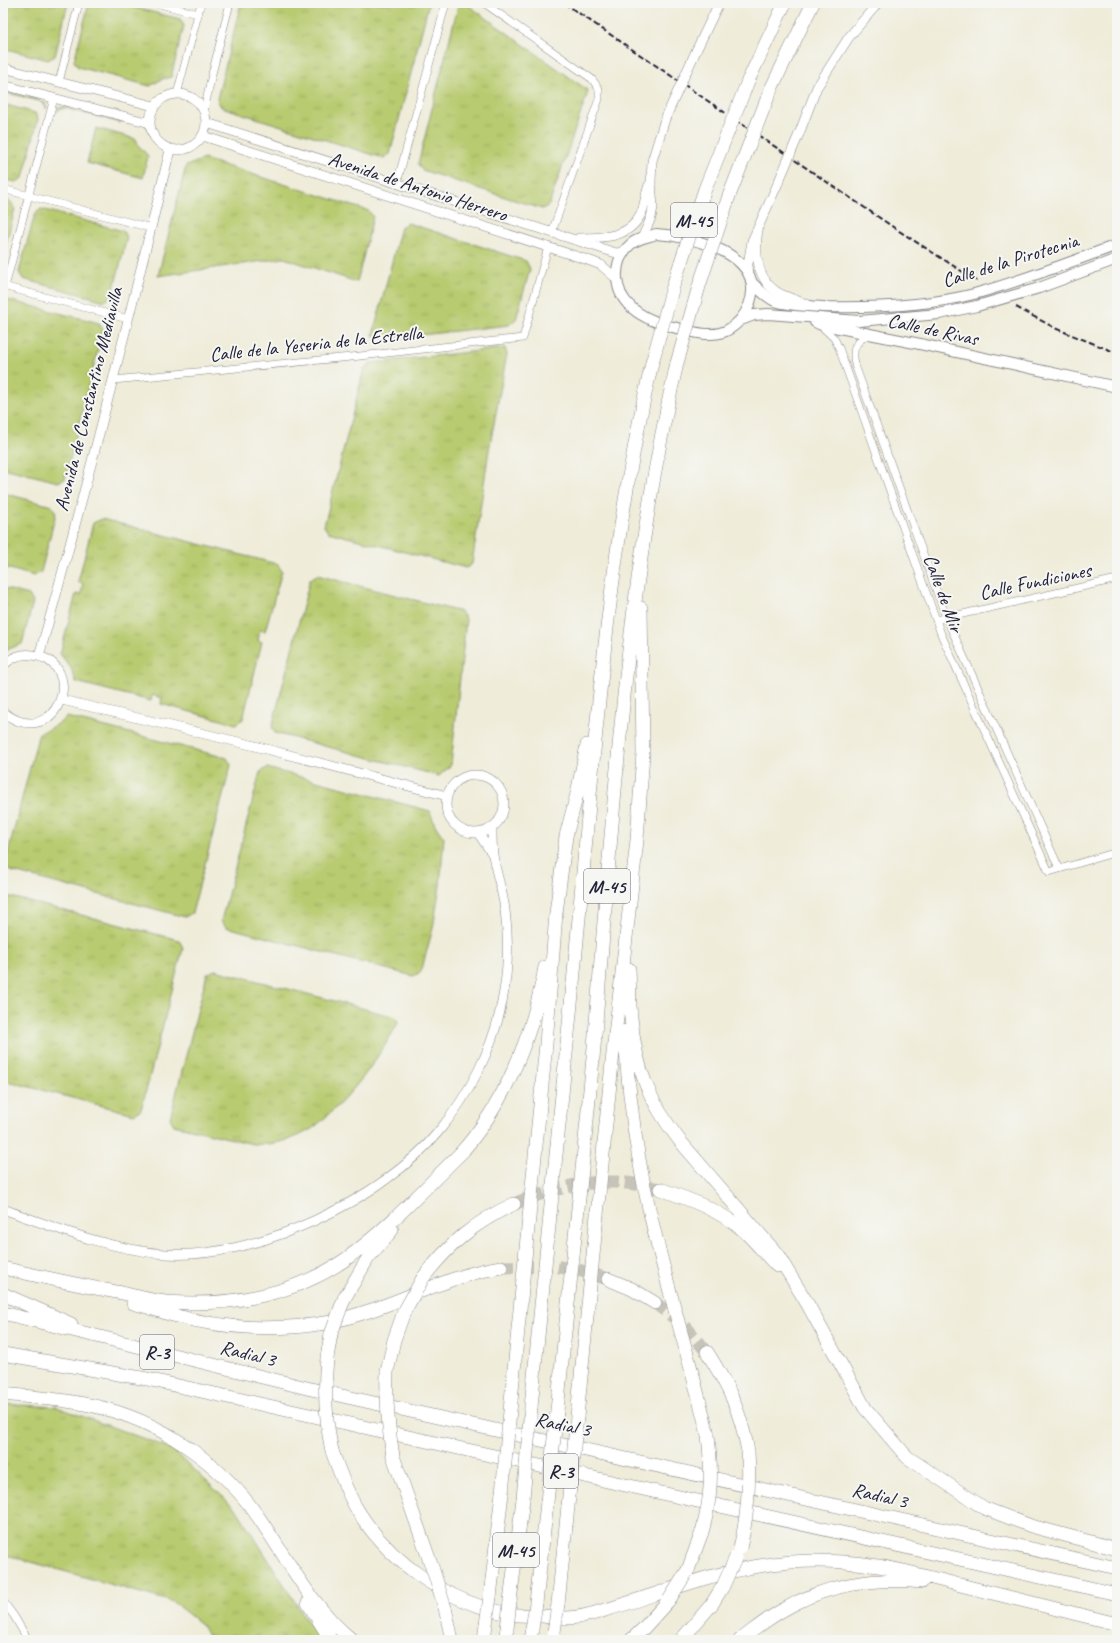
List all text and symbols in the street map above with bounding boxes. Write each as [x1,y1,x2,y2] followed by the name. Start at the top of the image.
[325,146,511,227] street label: Avenida de Antonio Herrero
[671,203,717,237] road number: M-45
[939,227,1083,293] street label: Calle de la Pirotecnia
[49,283,129,514] street label: Avenida de Constantino Mediavilla
[885,308,982,352] street label: Calle de Rivas
[208,320,425,367] street label: Calle de la Yeseria de la Estrella
[918,551,970,637] street label: Calle de Mir
[977,557,1095,605] street label: Calle Fundiciones
[584,869,630,903] road number: M-45
[140,1335,174,1369] road number: R-3
[218,1335,280,1373] street label: Radial 3
[533,1406,595,1443] street label: Radial 3
[544,1454,578,1488] road number: R-3
[850,1477,912,1514] street label: Radial 3
[493,1533,539,1567] road number: M-45

